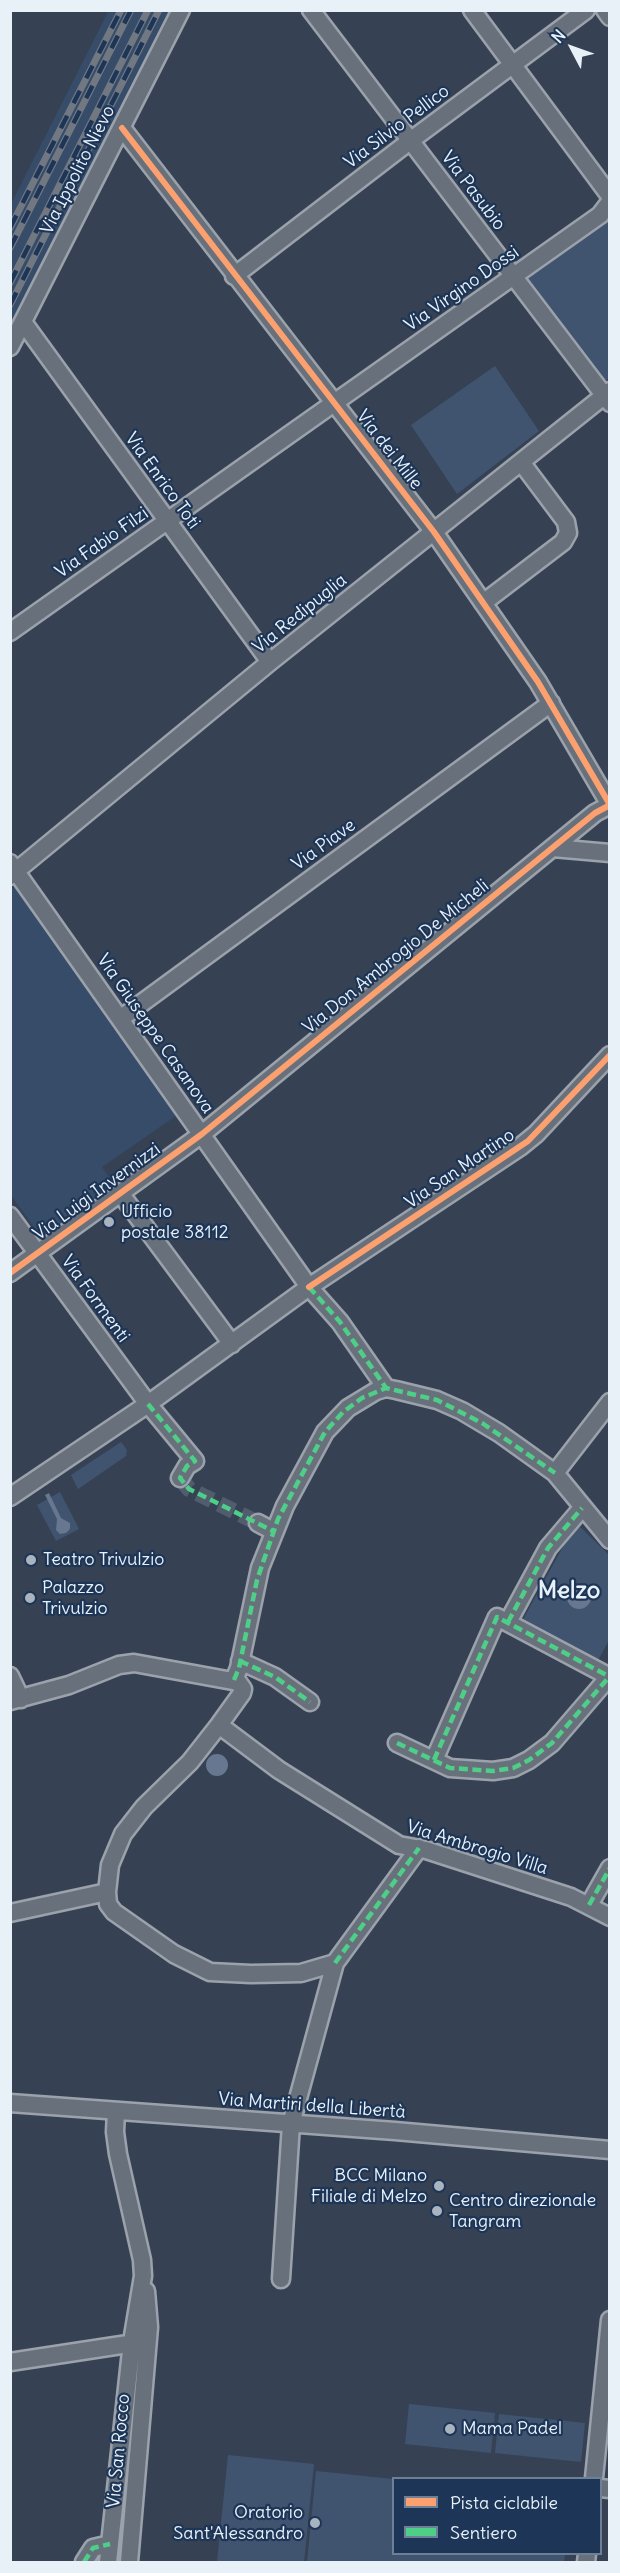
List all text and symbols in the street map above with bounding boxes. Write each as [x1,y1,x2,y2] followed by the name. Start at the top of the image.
[542,18,602,78] north arrow
[547,25,570,47] text: N
[340,80,454,174] street label: Via Silvio Pellico
[36,102,120,238] street label: Via Ippolito Nievo
[436,147,510,235] street label: Via Pasubio
[401,242,523,336] street label: Via Virgino Dossi
[351,406,427,494] street label: Via dei Mille
[120,429,204,533] street label: Via Enrico Toti
[51,503,153,583] street label: Via Fabio Filzi
[249,570,351,658] street label: Via Redipuglia
[288,815,360,875] street label: Via Piave
[299,875,493,1039] street label: Via Don Ambrogio De Micheli
[92,950,218,1118] street label: Via Giuseppe Casanova
[401,1124,519,1214] street label: Via San Martino
[29,1139,165,1245] street label: Via Luigi Invernizzi
[121,1201,229,1244] place label: Ufficio postale 38112
[102,1215,116,1229] marker: Ufficio postale 38112
[56,1251,134,1347] street label: Via Formenti
[43,1549,164,1571] place label: Teatro Trivulzio
[24,1553,38,1567] marker: Teatro Trivulzio
[42,1577,108,1620] place label: Palazzo Trivulzio
[538,1577,600,1605] district label: Melzo
[23,1591,37,1605] marker: Palazzo Trivulzio
[404,1816,550,1880] street label: Via Ambrogio Villa
[218,2089,406,2123] street label: Via Martiri della Libertà
[311,2165,427,2208] place label: BCC Milano Filiale di Melzo
[432,2179,446,2193] marker: BCC Milano Filiale di Melzo
[449,2190,596,2232] place label: Centro direzionale Tangram
[430,2204,444,2218] marker: Centro direzionale Tangram
[103,2393,135,2509] street label: Via San Rocco
[462,2418,562,2440] place label: Mama Padel
[443,2422,457,2436] marker: Mama Padel
[392,2477,602,2555] legend
[450,2491,558,2514] text: Pista ciclabile
[173,2502,303,2544] place label: Oratorio Sant'Alessandro
[308,2516,322,2530] marker: Oratorio Sant'Alessandro
[450,2521,517,2544] text: Sentiero

